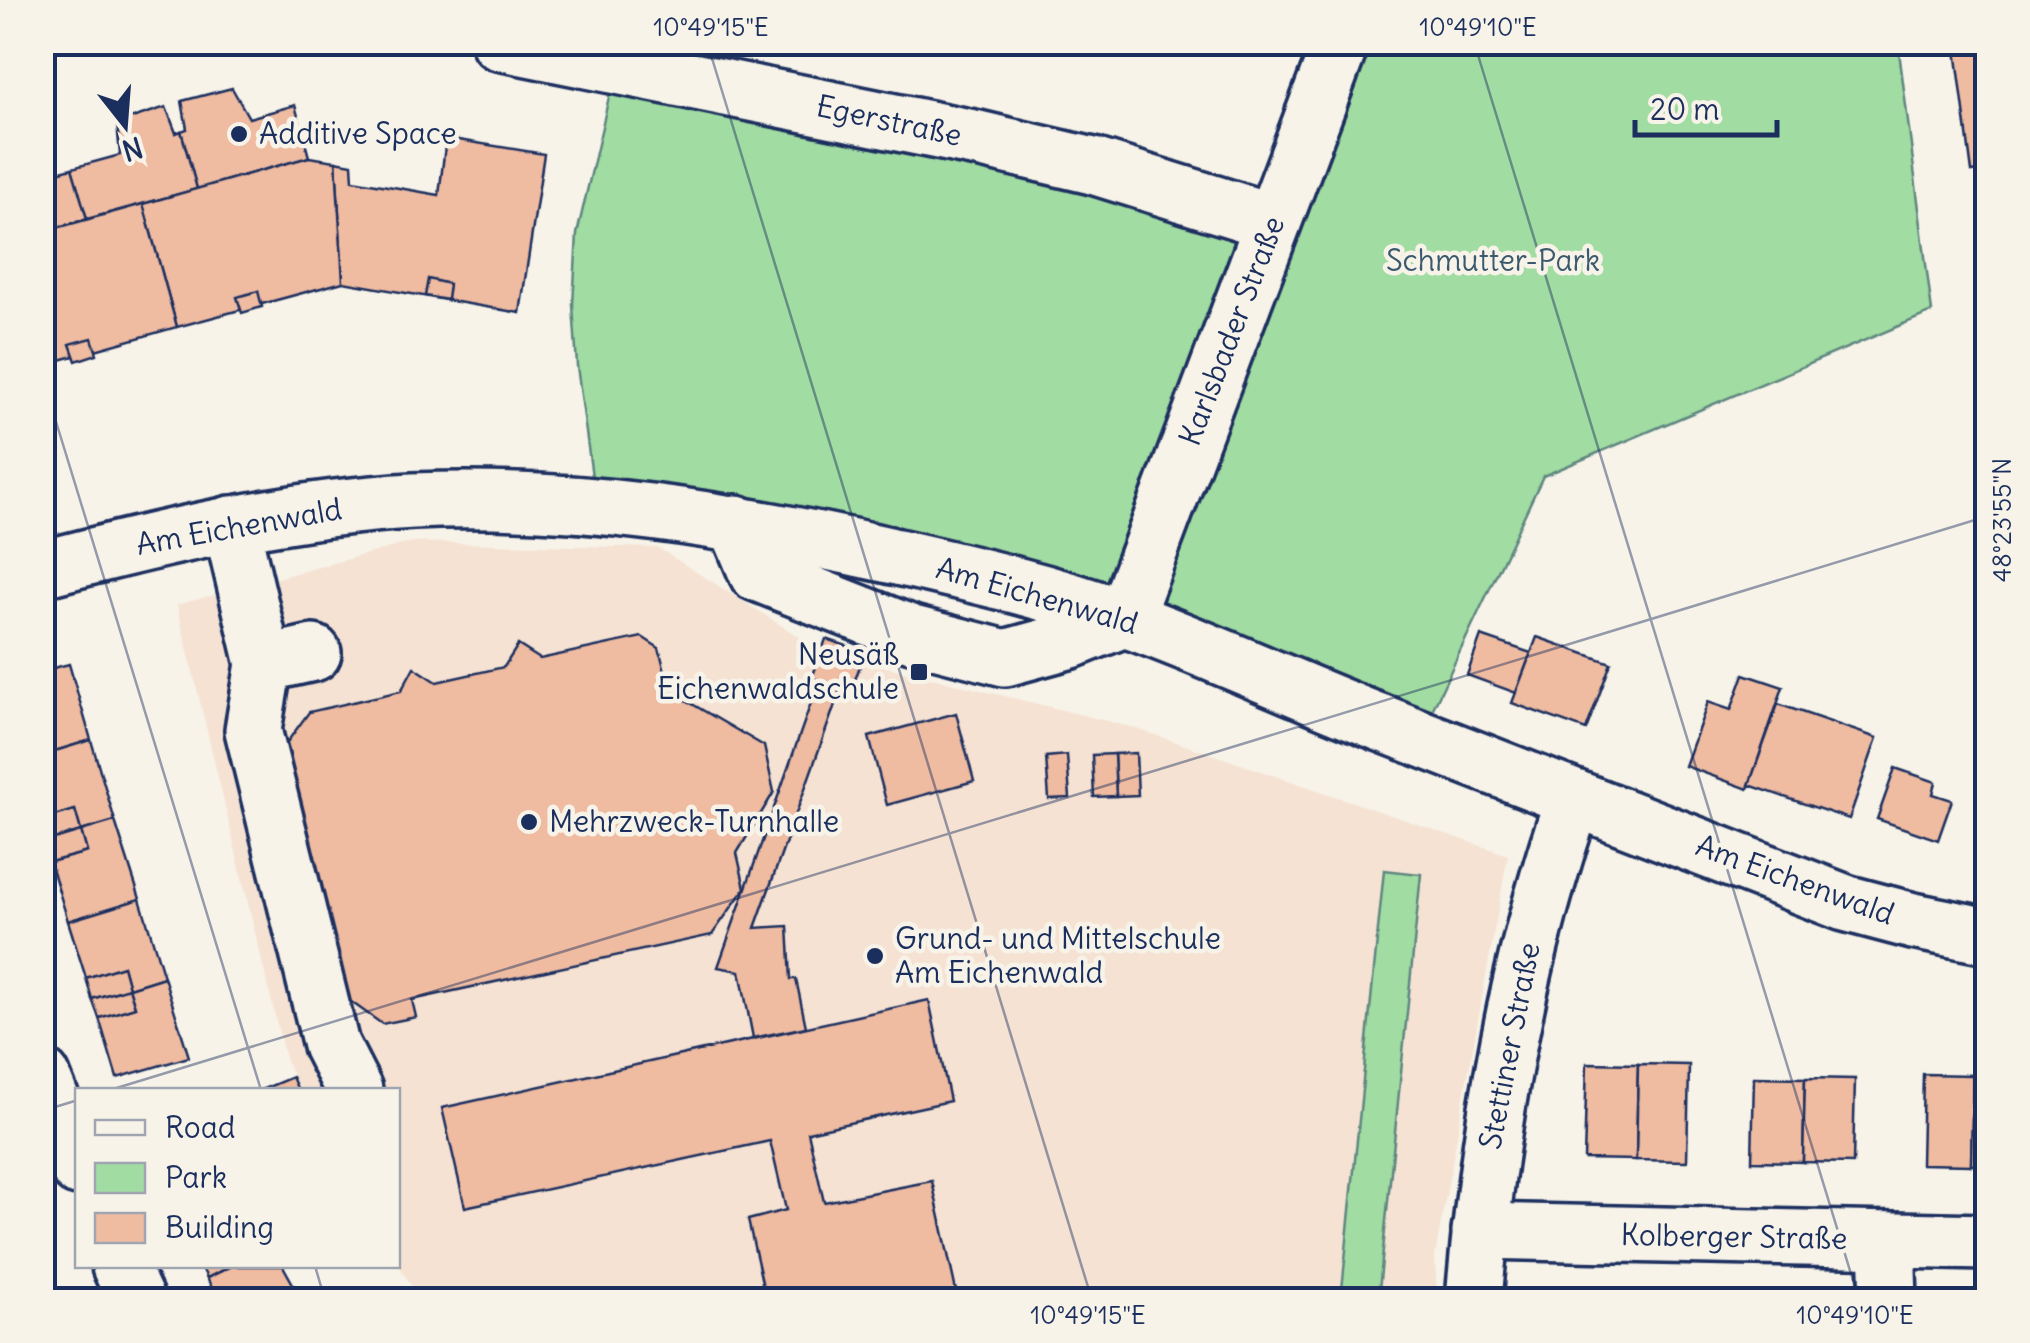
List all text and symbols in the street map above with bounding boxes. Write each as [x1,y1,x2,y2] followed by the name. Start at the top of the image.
[653,11,769,43] text: 10°49'15"E
[1419,11,1537,43] text: 10°49'10"E
[75,75,175,175] north arrow
[1635,75,1778,137] scale bar
[813,86,965,154] street label: Egerstraße
[1650,90,1720,128] text: 20 m
[259,114,457,152] place label: Additive Space
[228,123,250,145] marker: Additive Space
[118,129,147,169] text: N
[1170,211,1292,451] street label: Karlsbader Straße
[1386,241,1600,279] park label: Schmutter-Park
[1986,458,2018,582] text: 48°23'55"N
[133,489,345,563] street label: Am Eichenwald
[932,548,1143,642] street label: Am Eichenwald
[657,635,899,707] place label: Neusäß Eichenwaldschule
[908,661,930,683] marker: Neusäß Eichenwaldschule
[549,802,839,840] place label: Mehrzweck-Turnhalle
[518,811,540,833] marker: Mehrzweck-Turnhalle
[1691,826,1900,932] street label: Am Eichenwald
[895,919,1221,991] place label: Grund- und Mittelschule Am Eichenwald
[1470,939,1548,1152] street label: Stettiner Straße
[864,945,886,967] marker: Grund- und Mittelschule Am Eichenwald
[75,1088,400,1268] legend
[165,1108,235,1146] text: Road
[165,1158,227,1196] text: Park
[165,1208,274,1246] text: Building
[1620,1215,1848,1257] street label: Kolberger Straße
[1030,1299,1146,1331] text: 10°49'15"E
[1796,1299,1914,1331] text: 10°49'10"E

